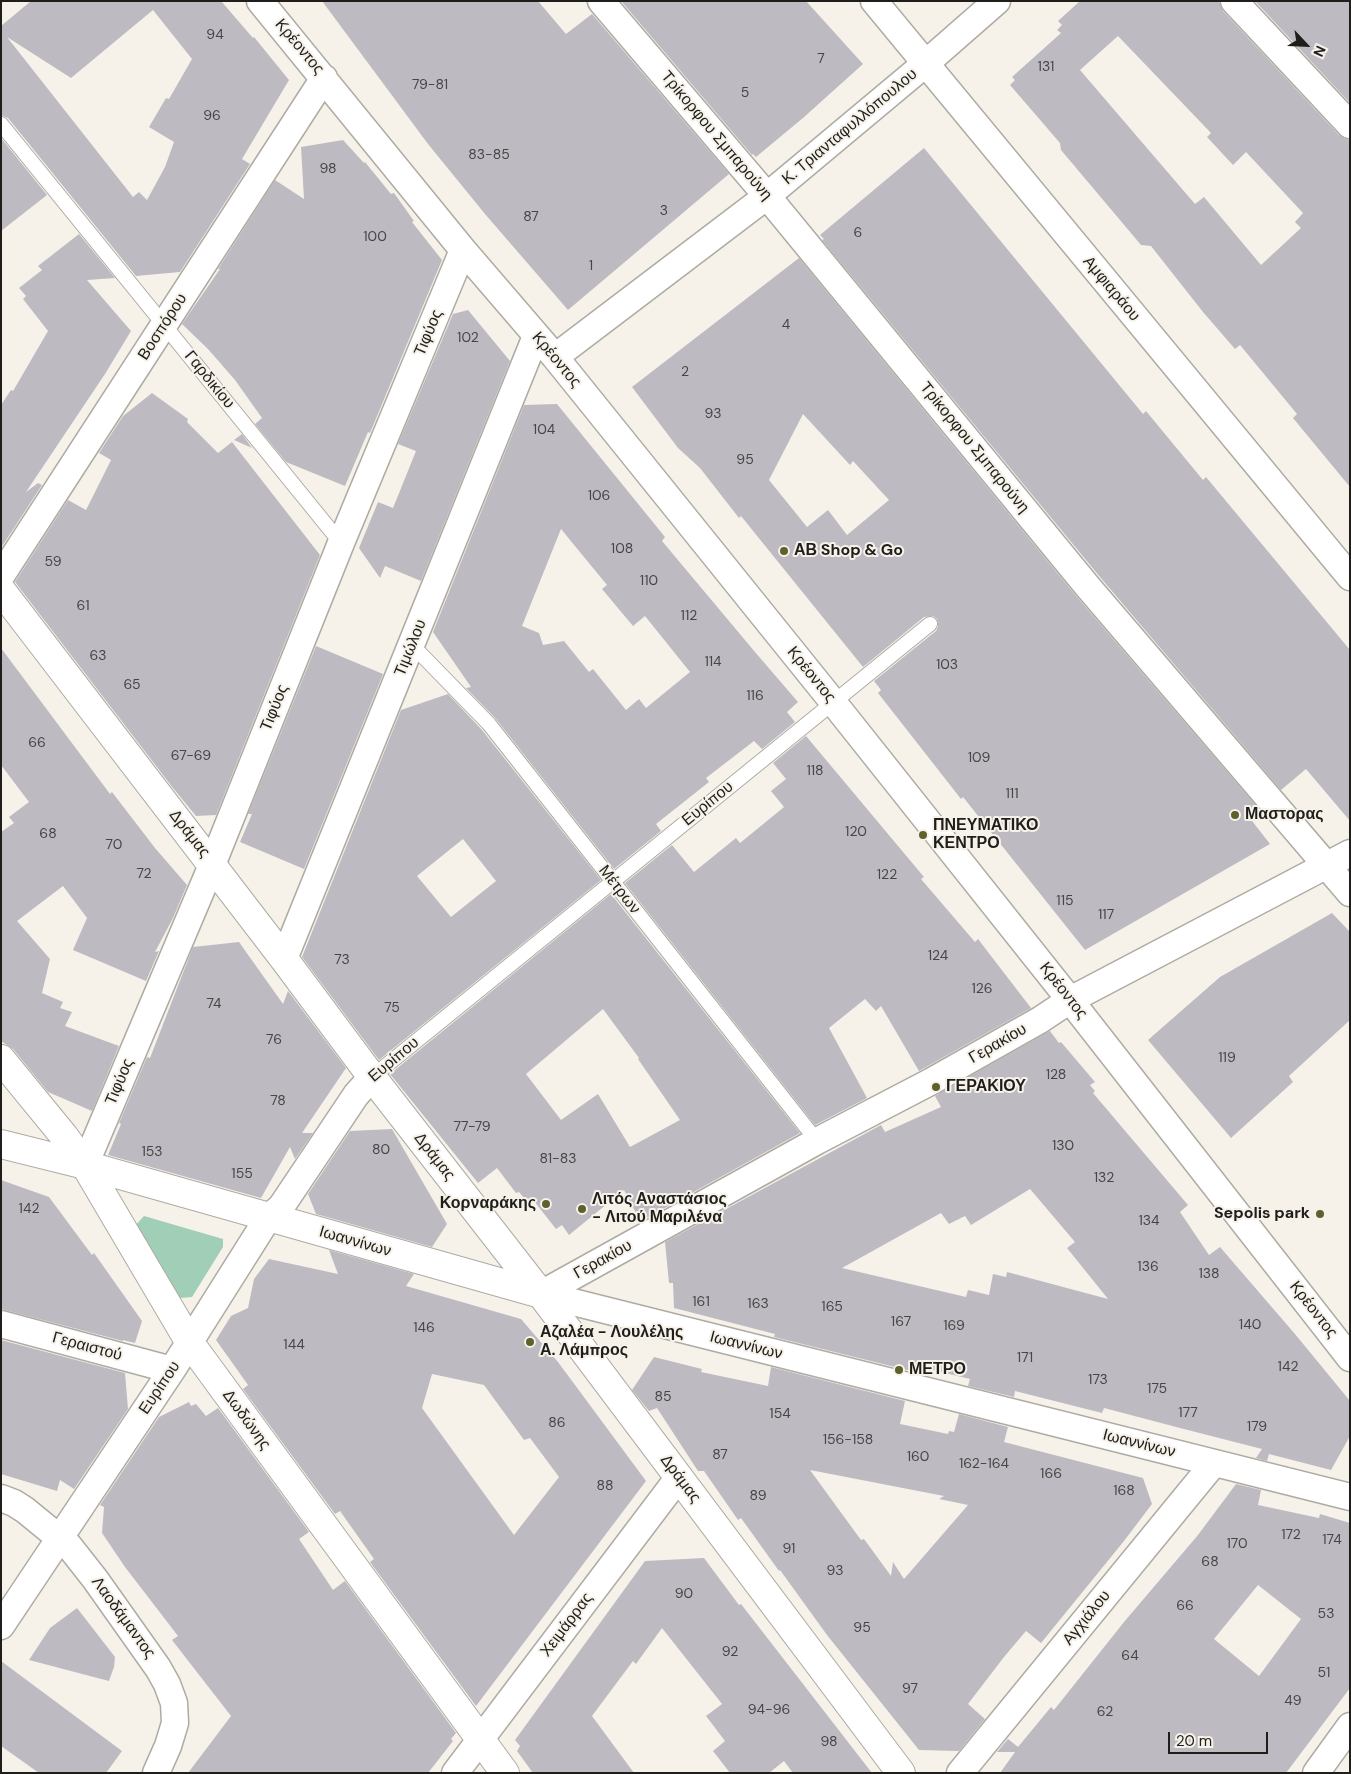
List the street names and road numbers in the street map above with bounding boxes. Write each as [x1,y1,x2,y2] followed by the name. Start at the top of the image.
[270,15,328,79] street label: Κρέοντος
[779,65,921,189] street label: Κ. Τριανταφυλλόπουλου
[656,67,776,205] street label: Τρίκορφου Σμπαρούνη
[1078,253,1144,325] street label: Αμφιαράου
[134,290,192,364] street label: Βοσπόρου
[411,307,447,359] street label: Τιφύος
[527,328,585,392] street label: Κρέοντος
[180,347,238,413] street label: Γαρδικίου
[915,379,1033,517] street label: Τρίκορφου Σμπαρούνη
[391,617,431,679] street label: Τιμώλου
[783,643,839,707] street label: Κρέοντος
[257,682,293,734] street label: Τιφύος
[679,778,737,830] street label: Ευρίπου
[164,806,214,862] street label: Δράμας
[594,862,644,918] street label: Μέτρων
[1035,959,1091,1023] street label: Κρέοντος
[966,1020,1030,1068] street label: Γερακίου
[365,1033,423,1087] street label: Ευρίπου
[102,1056,138,1108] street label: Τιφύος
[409,1129,459,1185] street label: Δράμας
[317,1223,393,1261] street label: Ιωαννίνων
[571,1236,635,1284] street label: Γερακίου
[1285,1278,1341,1342] street label: Κρέοντος
[50,1328,124,1366] street label: Γεραιστού
[708,1328,784,1364] street label: Ιωαννίνων
[135,1358,185,1418] street label: Ευρίπου
[218,1386,274,1454] street label: Δωδώνης
[1101,1426,1177,1462] street label: Ιωαννίνων
[656,1451,704,1507] street label: Δράμας
[87,1573,159,1663] street label: Λαοδάμαντος
[1059,1587,1115,1649] street label: Αγχιάλου
[537,1589,597,1661] street label: Χειμάρρας

